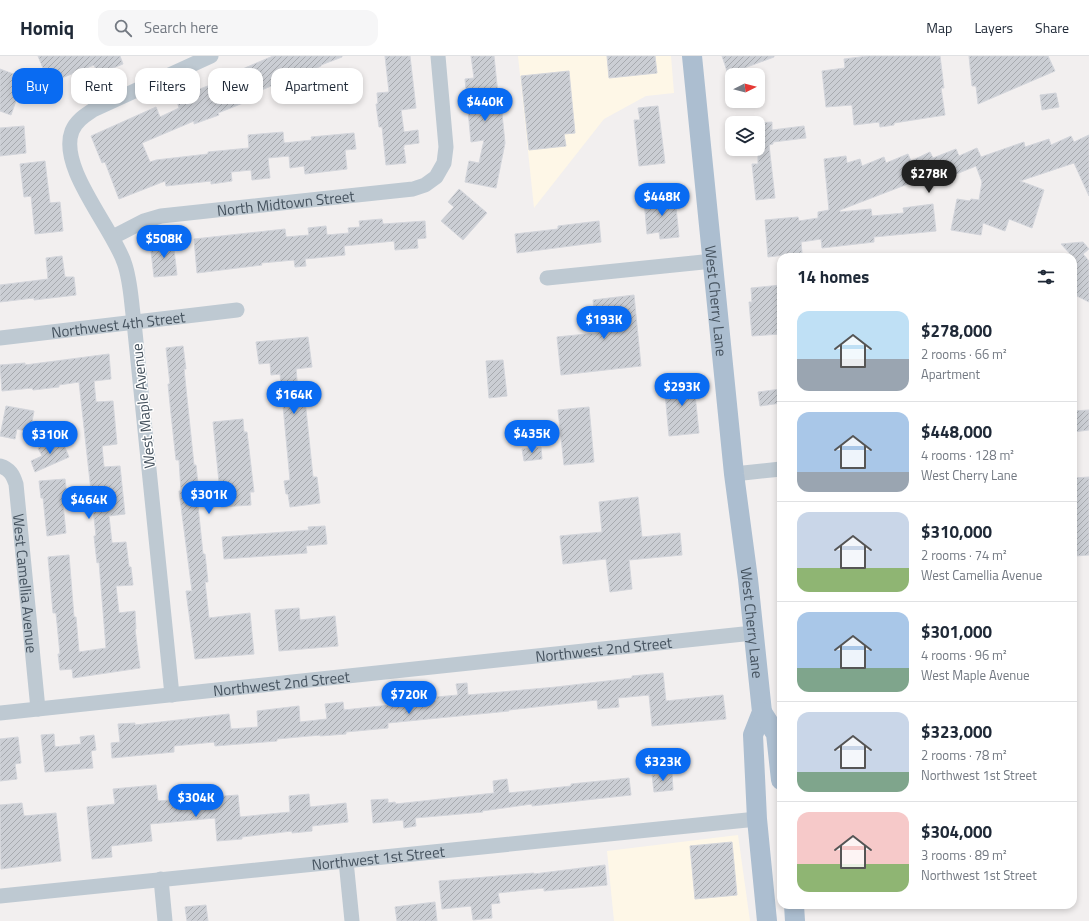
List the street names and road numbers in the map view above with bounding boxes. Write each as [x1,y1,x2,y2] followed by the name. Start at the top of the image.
[216,184,356,221] street label: North Midtown Street
[700,244,734,357] street label: West Cherry Lane
[50,305,187,343] street label: Northwest 4th Street
[125,342,161,470] street label: West Maple Avenue
[7,512,44,654] street label: West Camellia Avenue
[735,566,770,679] street label: West Cherry Lane
[534,630,674,668] street label: Northwest 2nd Street
[212,664,352,702] street label: Northwest 2nd Street
[310,839,446,876] street label: Northwest 1st Street

